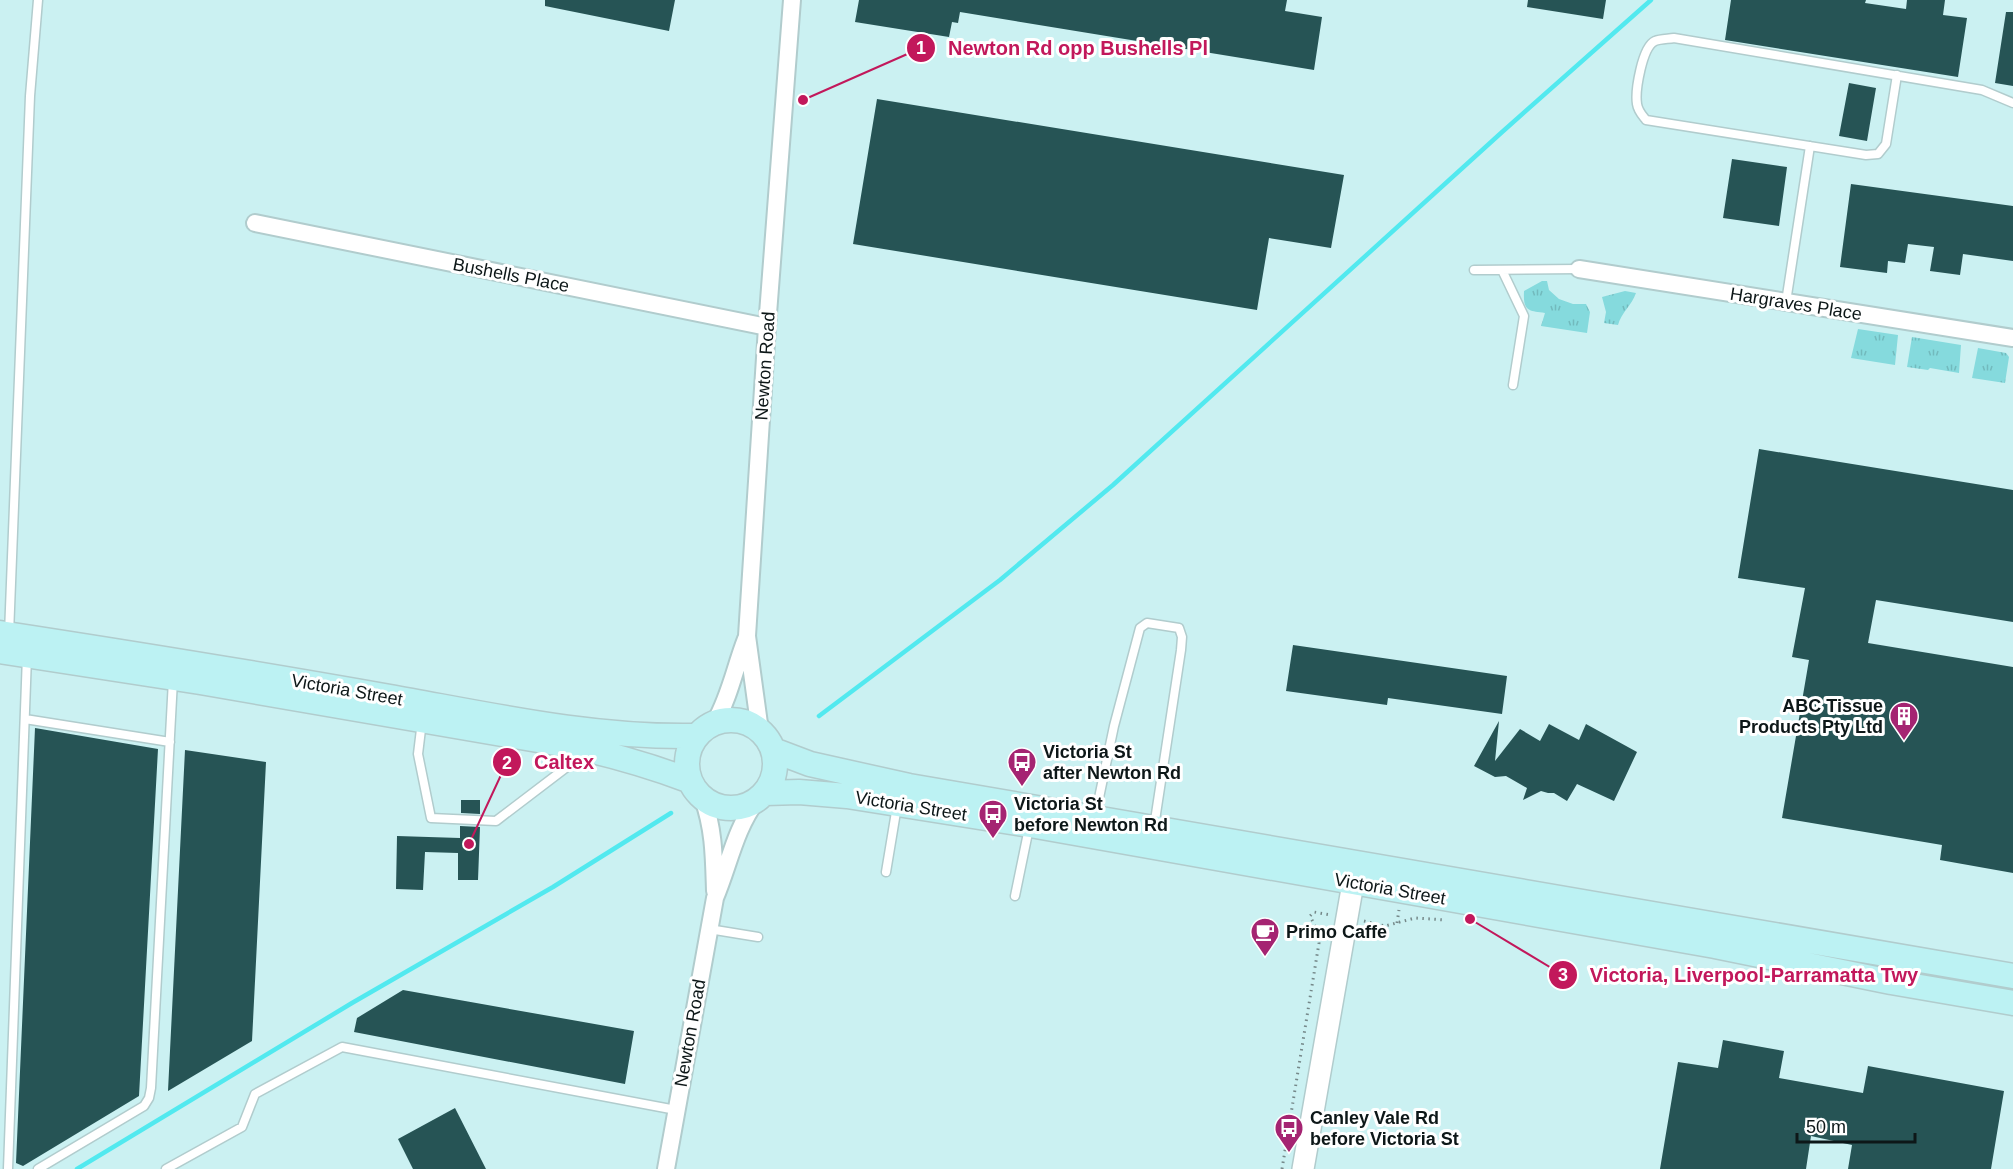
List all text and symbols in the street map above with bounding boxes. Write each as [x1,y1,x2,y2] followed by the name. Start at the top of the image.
[906,29,1220,67] callout: Newton Rd opp Bushells Pl
[948,37,1208,59] text: Newton Rd opp Bushells Pl
[916,38,926,58] text: 1
[451,254,571,296] street label: Bushells Place
[1729,284,1863,324] street label: Hargraves Place
[751,311,779,421] street label: Newton Road
[290,670,404,710] street label: Victoria Street
[1739,696,1883,737] place label: ABC Tissue Products Pty Ltd
[1888,700,1920,742] building icon: ABC Tissue Products Pty Ltd
[1043,742,1181,783] place label: Victoria St after Newton Rd
[492,743,606,781] callout: Caltex
[1006,746,1038,788] bus stop icon: Victoria St after Newton Rd
[534,751,594,773] text: Caltex
[502,753,512,773] text: 2
[854,787,968,825] street label: Victoria Street
[1014,794,1168,835] place label: Victoria St before Newton Rd
[977,798,1009,840] bus stop icon: Victoria St before Newton Rd
[1333,869,1447,909] street label: Victoria Street
[1249,916,1281,958] cafe icon: Primo Caffe
[1286,922,1387,942] place label: Primo Caffe
[1548,956,1930,994] callout: Victoria, Liverpool-Parramatta Twy
[1590,964,1919,986] text: Victoria, Liverpool-Parramatta Twy
[1558,965,1568,985] text: 3
[671,978,709,1088] street label: Newton Road
[1797,1106,1916,1144] scale bar
[1310,1108,1459,1149] place label: Canley Vale Rd before Victoria St
[1273,1112,1305,1154] bus stop icon: Canley Vale Rd before Victoria St
[1806,1117,1846,1137] text: 50 m

